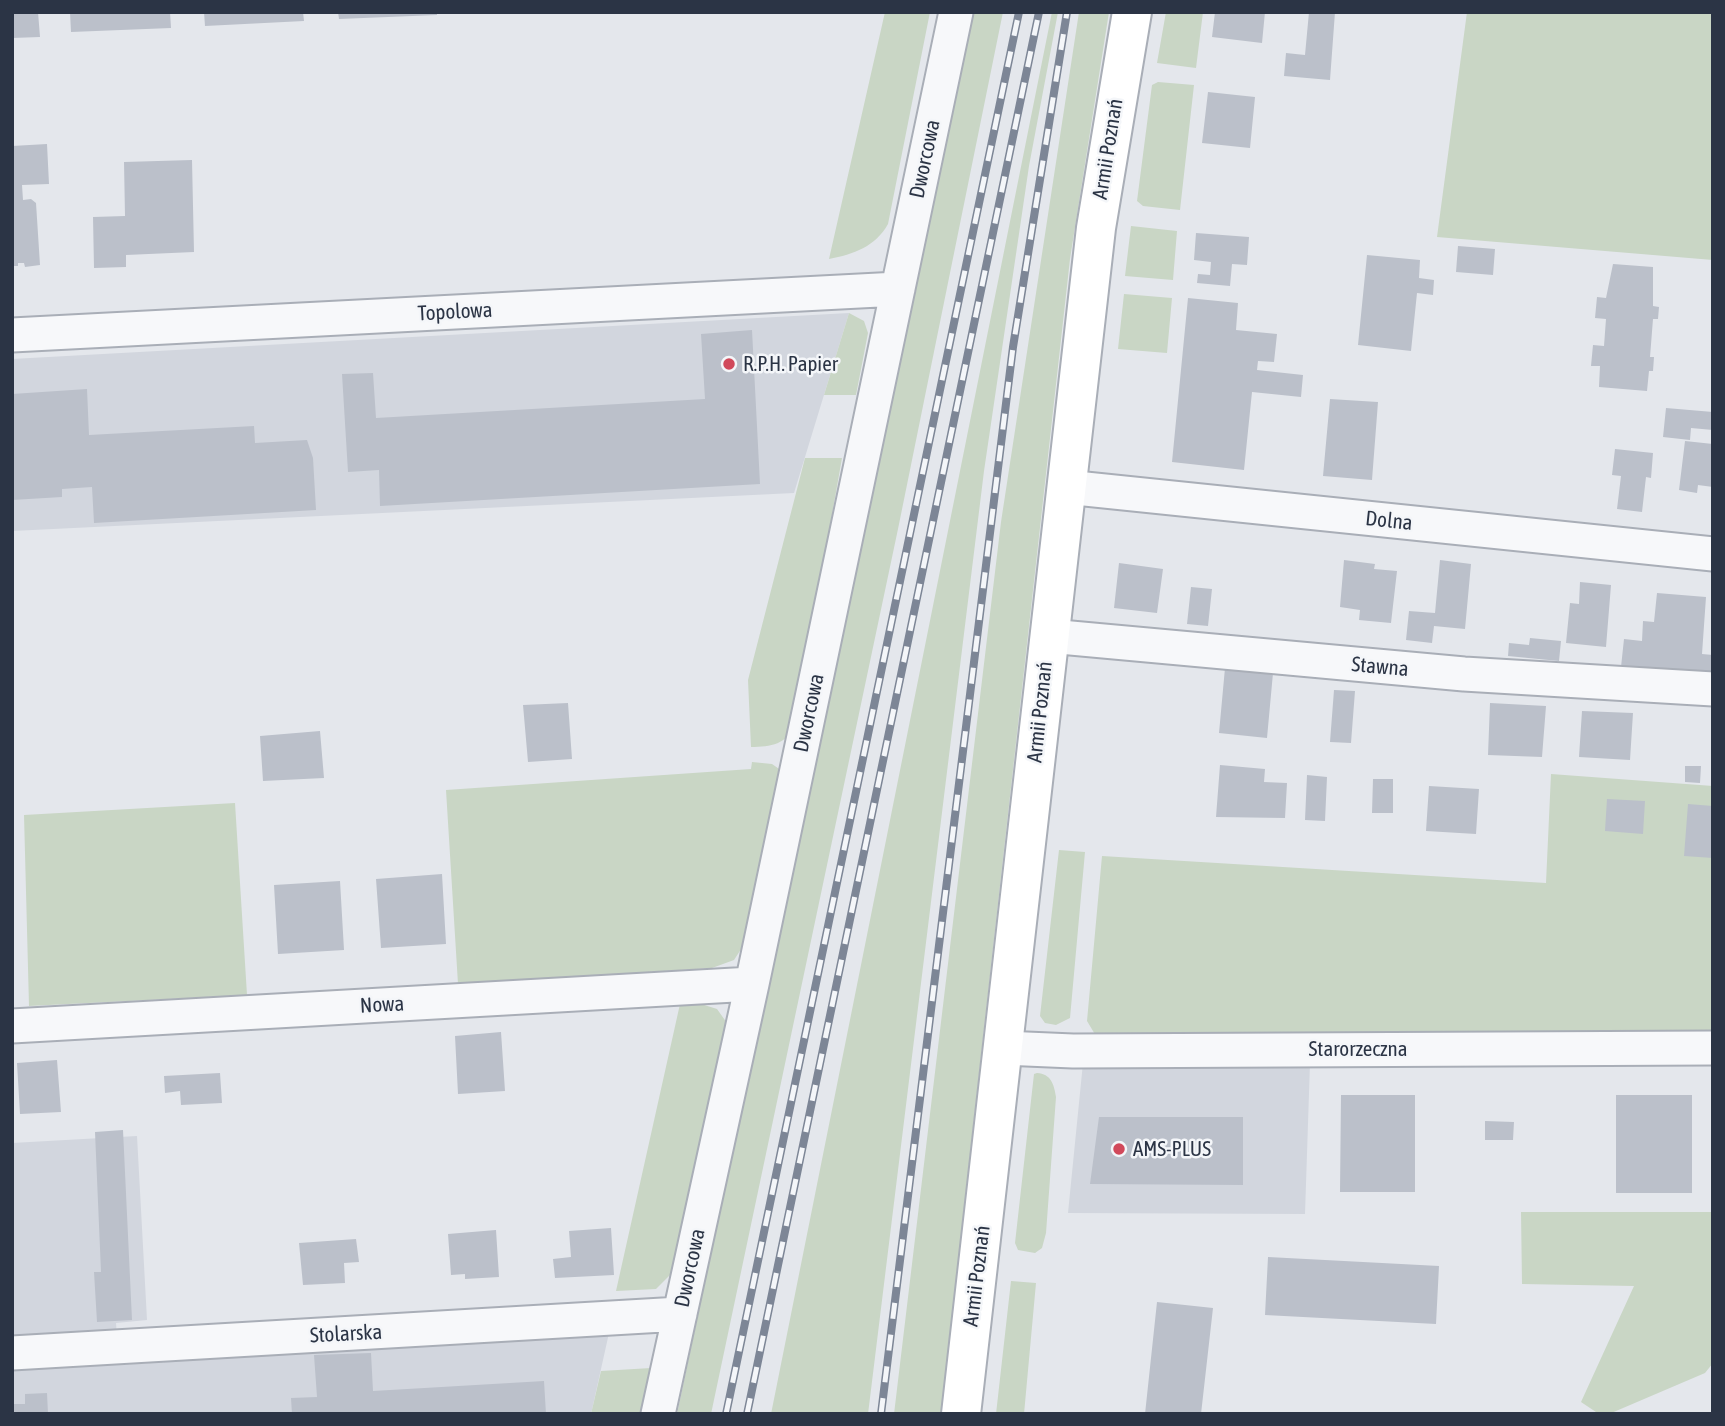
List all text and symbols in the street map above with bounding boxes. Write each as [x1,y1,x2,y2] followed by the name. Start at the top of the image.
[1088,97,1128,201] street label: Armii Poznań
[904,117,946,201] street label: Dworcowa
[417,297,493,327] street label: Topolowa
[743,351,838,377] place label: R.P.H. Papier
[721,356,737,372] marker: R.P.H. Papier
[1364,506,1414,536] street label: Dolna
[1350,652,1410,682] street label: Stawna
[1022,660,1058,764] street label: Armii Poznań
[788,671,830,755] street label: Dworcowa
[359,991,405,1019] street label: Nowa
[1309,1036,1407,1062] street label: Starorzeczna
[1133,1136,1211,1162] place label: AMS-PLUS
[1111,1141,1127,1157] marker: AMS-PLUS
[958,1224,996,1328] street label: Armii Poznań
[669,1226,711,1310] street label: Dworcowa
[309,1320,383,1348] street label: Stolarska

